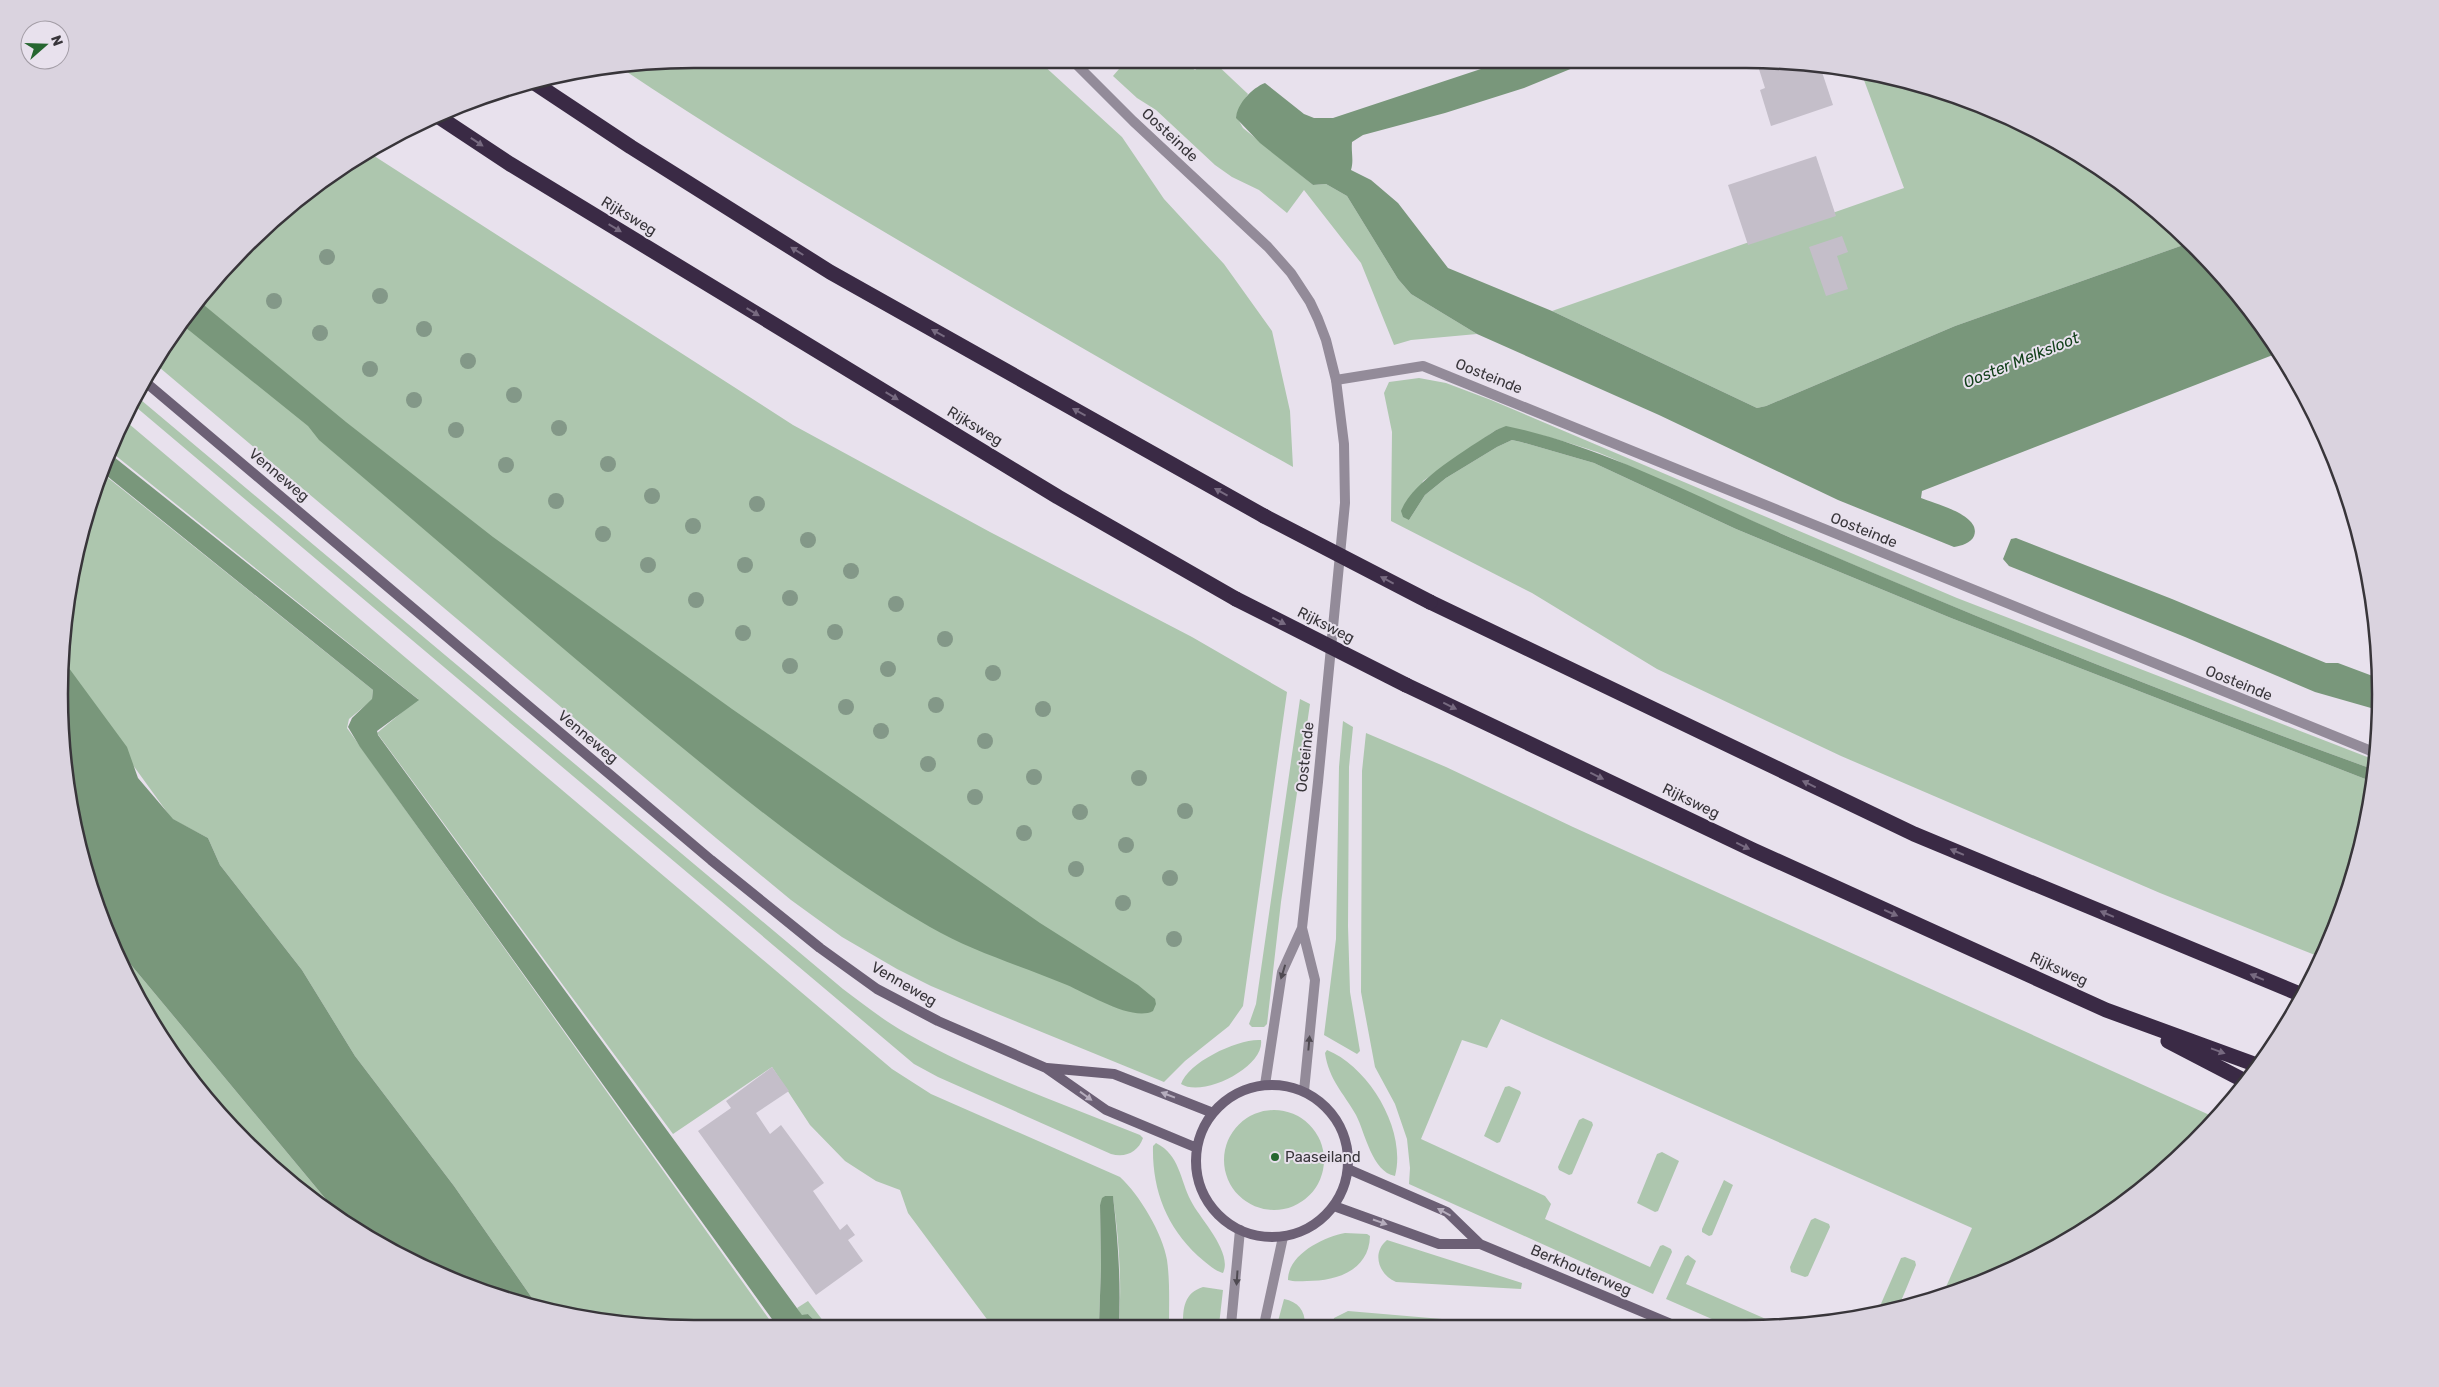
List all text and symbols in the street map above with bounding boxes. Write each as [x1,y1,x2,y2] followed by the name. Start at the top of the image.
[20,20,70,70] north arrow
[47,33,66,48] text: N
[1138,104,1202,166] street label: Oosteinde
[470,137,483,147] one-way arrow
[598,192,660,240] street label: Rijksweg
[608,223,621,232] one-way arrow
[790,247,804,256] one-way arrow
[747,307,760,316] one-way arrow
[931,328,944,337] one-way arrow
[1960,328,2082,392] water label: Ooster Melksloot
[1453,354,1525,398] street label: Oosteinde
[886,392,899,401] one-way arrow
[944,402,1006,450] street label: Rijksweg
[1072,408,1087,416] one-way arrow
[245,445,313,505] street label: Venneweg
[1215,487,1228,496] one-way arrow
[1828,508,1900,552] street label: Oosteinde
[1379,576,1394,584] one-way arrow
[1295,603,1357,647] street label: Rijksweg
[1272,617,1286,625] one-way arrow
[2203,661,2275,705] street label: Oosteinde
[1443,702,1457,710] one-way arrow
[554,707,622,767] street label: Venneweg
[1292,721,1318,793] street label: Oosteinde
[1590,772,1604,780] one-way arrow
[1659,779,1723,823] street label: Rijksweg
[1802,780,1817,788] one-way arrow
[1736,842,1751,850] one-way arrow
[1950,848,1964,856] one-way arrow
[1884,909,1898,917] one-way arrow
[2100,910,2114,918] one-way arrow
[2027,948,2091,990] street label: Rijksweg
[868,958,940,1010] street label: Venneweg
[1278,965,1286,980] one-way arrow
[2250,972,2264,980] one-way arrow
[1305,1035,1313,1051] one-way arrow
[2210,1048,2225,1055] one-way arrow
[1079,1091,1093,1101] one-way arrow
[1160,1091,1175,1098] one-way arrow
[1285,1148,1361,1166] place label: Paaseiland
[1269,1151,1281,1163] marker: Paaseiland
[1436,1208,1451,1216] one-way arrow
[1373,1219,1388,1226] one-way arrow
[1528,1241,1634,1299] street label: Berkhouterweg
[1232,1270,1240,1286] one-way arrow

